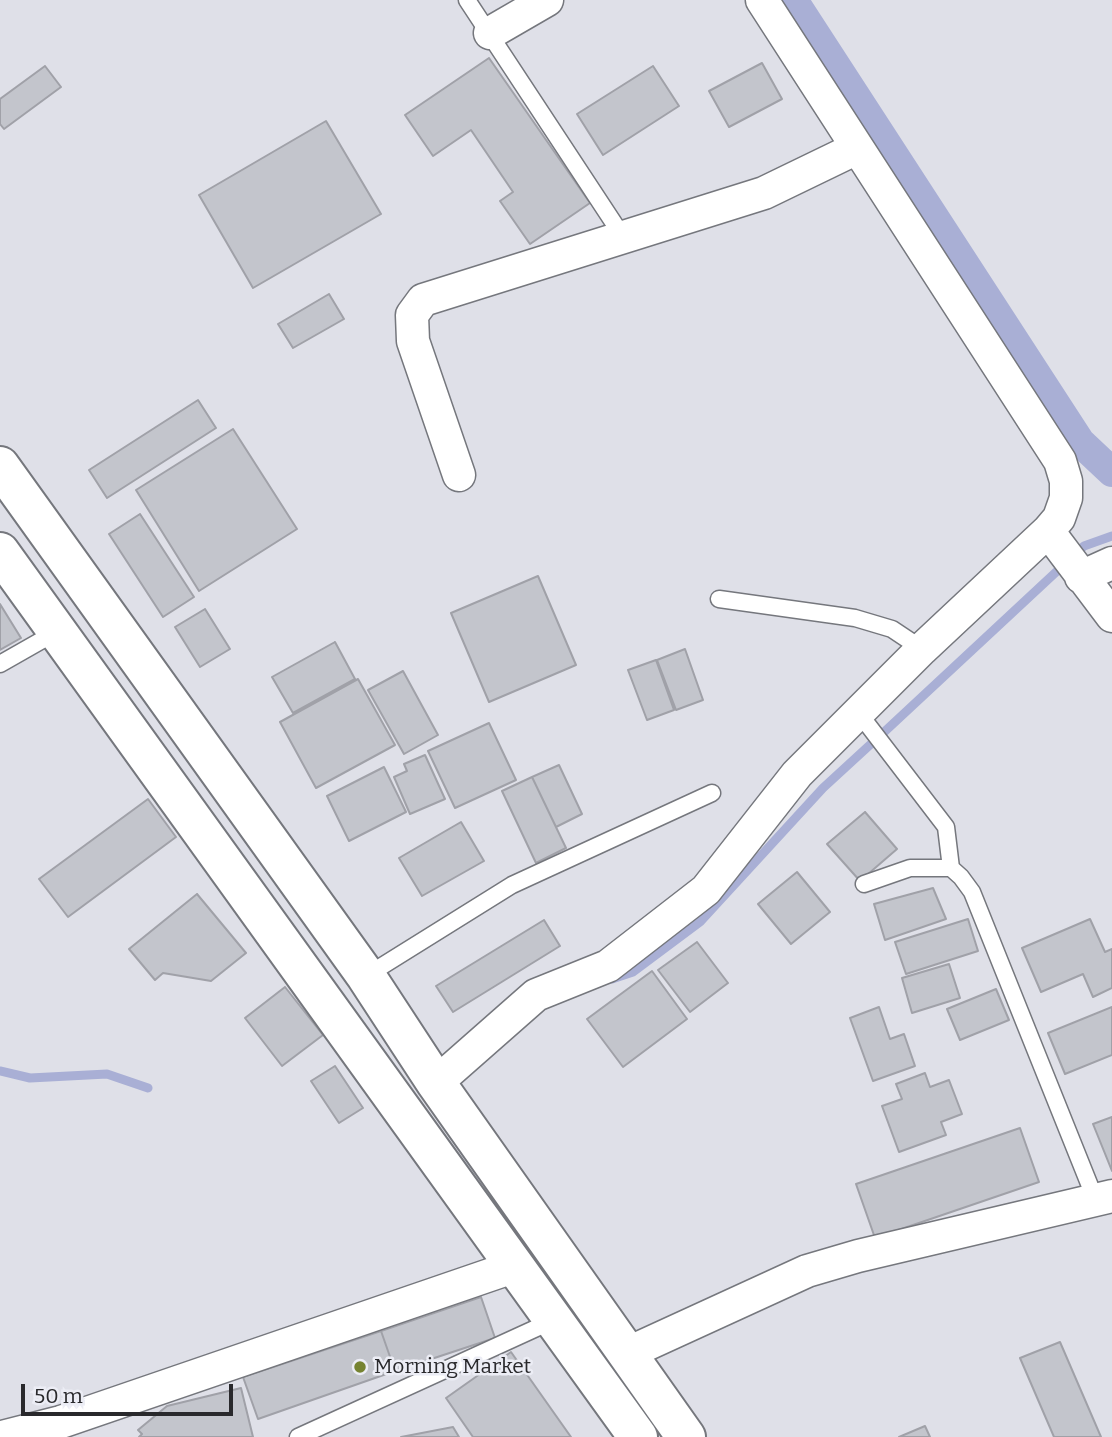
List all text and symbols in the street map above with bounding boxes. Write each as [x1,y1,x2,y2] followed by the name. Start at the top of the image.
[374,1354,531,1380] place label: Morning Market
[352,1359,368,1375] marker: Morning Market
[24,1370,236,1414] scale bar
[34,1383,83,1409] text: 50 m

